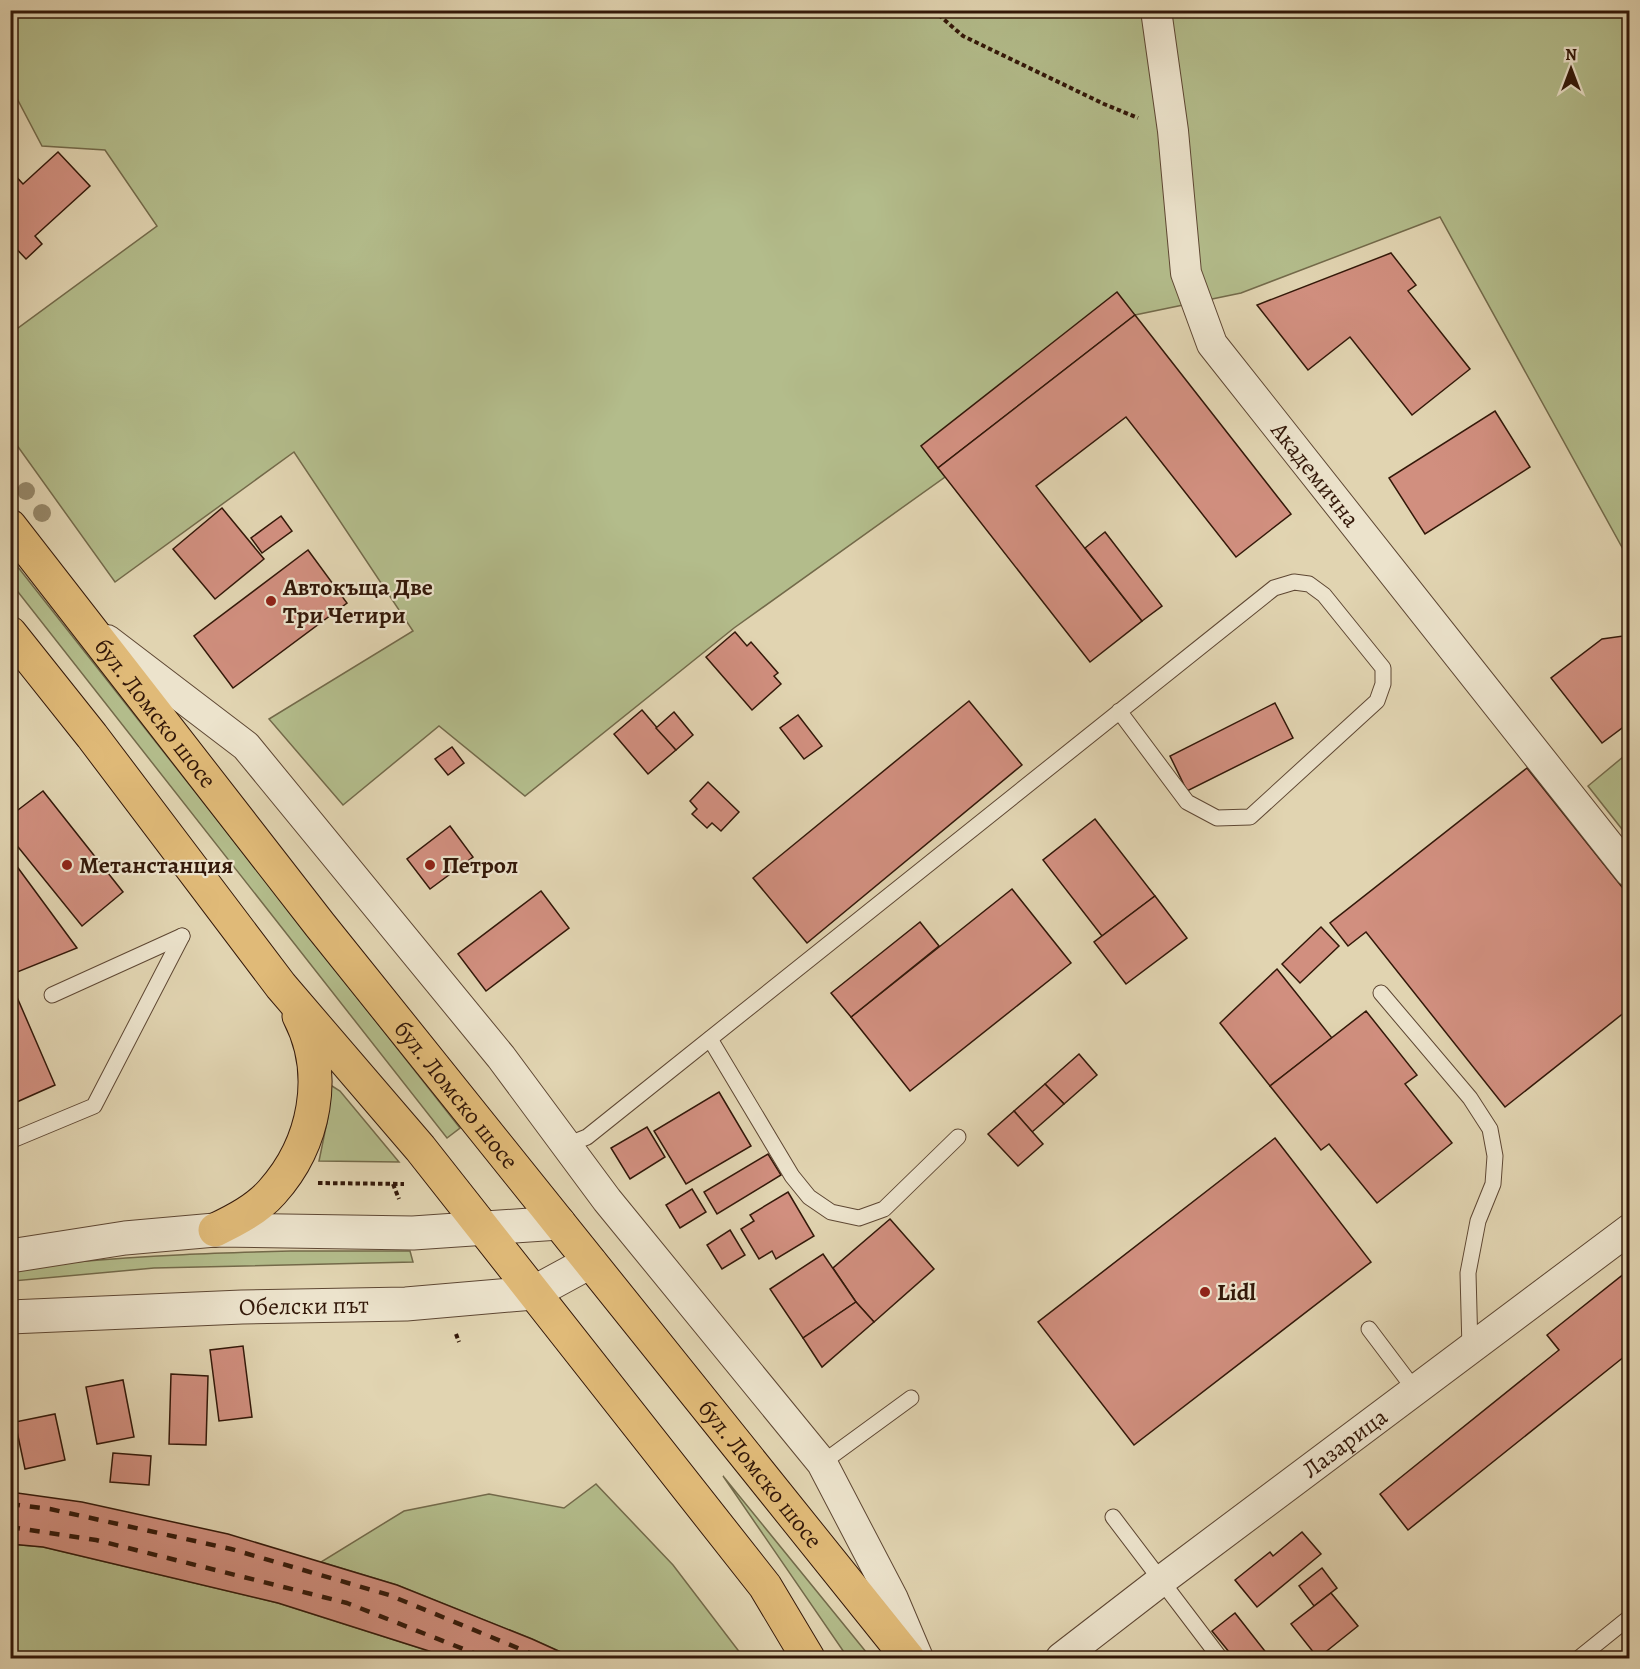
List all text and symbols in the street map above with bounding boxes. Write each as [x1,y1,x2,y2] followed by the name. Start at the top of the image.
[1541,39,1601,99] north arrow
[1565,44,1577,66] text: N
[1263,414,1367,534] street label: Академична
[282,571,433,631] place label: Автокъща Две Три Четири
[264,594,278,608] marker: Автокъща Две Три Четири
[87,631,224,795] street label: бул. Ломско шосе
[79,849,233,881] place label: Метанстанция
[442,849,518,881] place label: Петрол
[60,858,74,872] marker: Метанстанция
[423,858,437,872] marker: Петрол
[387,1014,526,1176] street label: бул. Ломско шосе
[1217,1276,1257,1308] place label: Lidl
[1198,1285,1212,1299] marker: Lidl
[239,1289,369,1323] street label: Обелски път
[691,1393,830,1555] street label: бул. Ломско шосе
[1296,1401,1394,1485] street label: Лазарица

